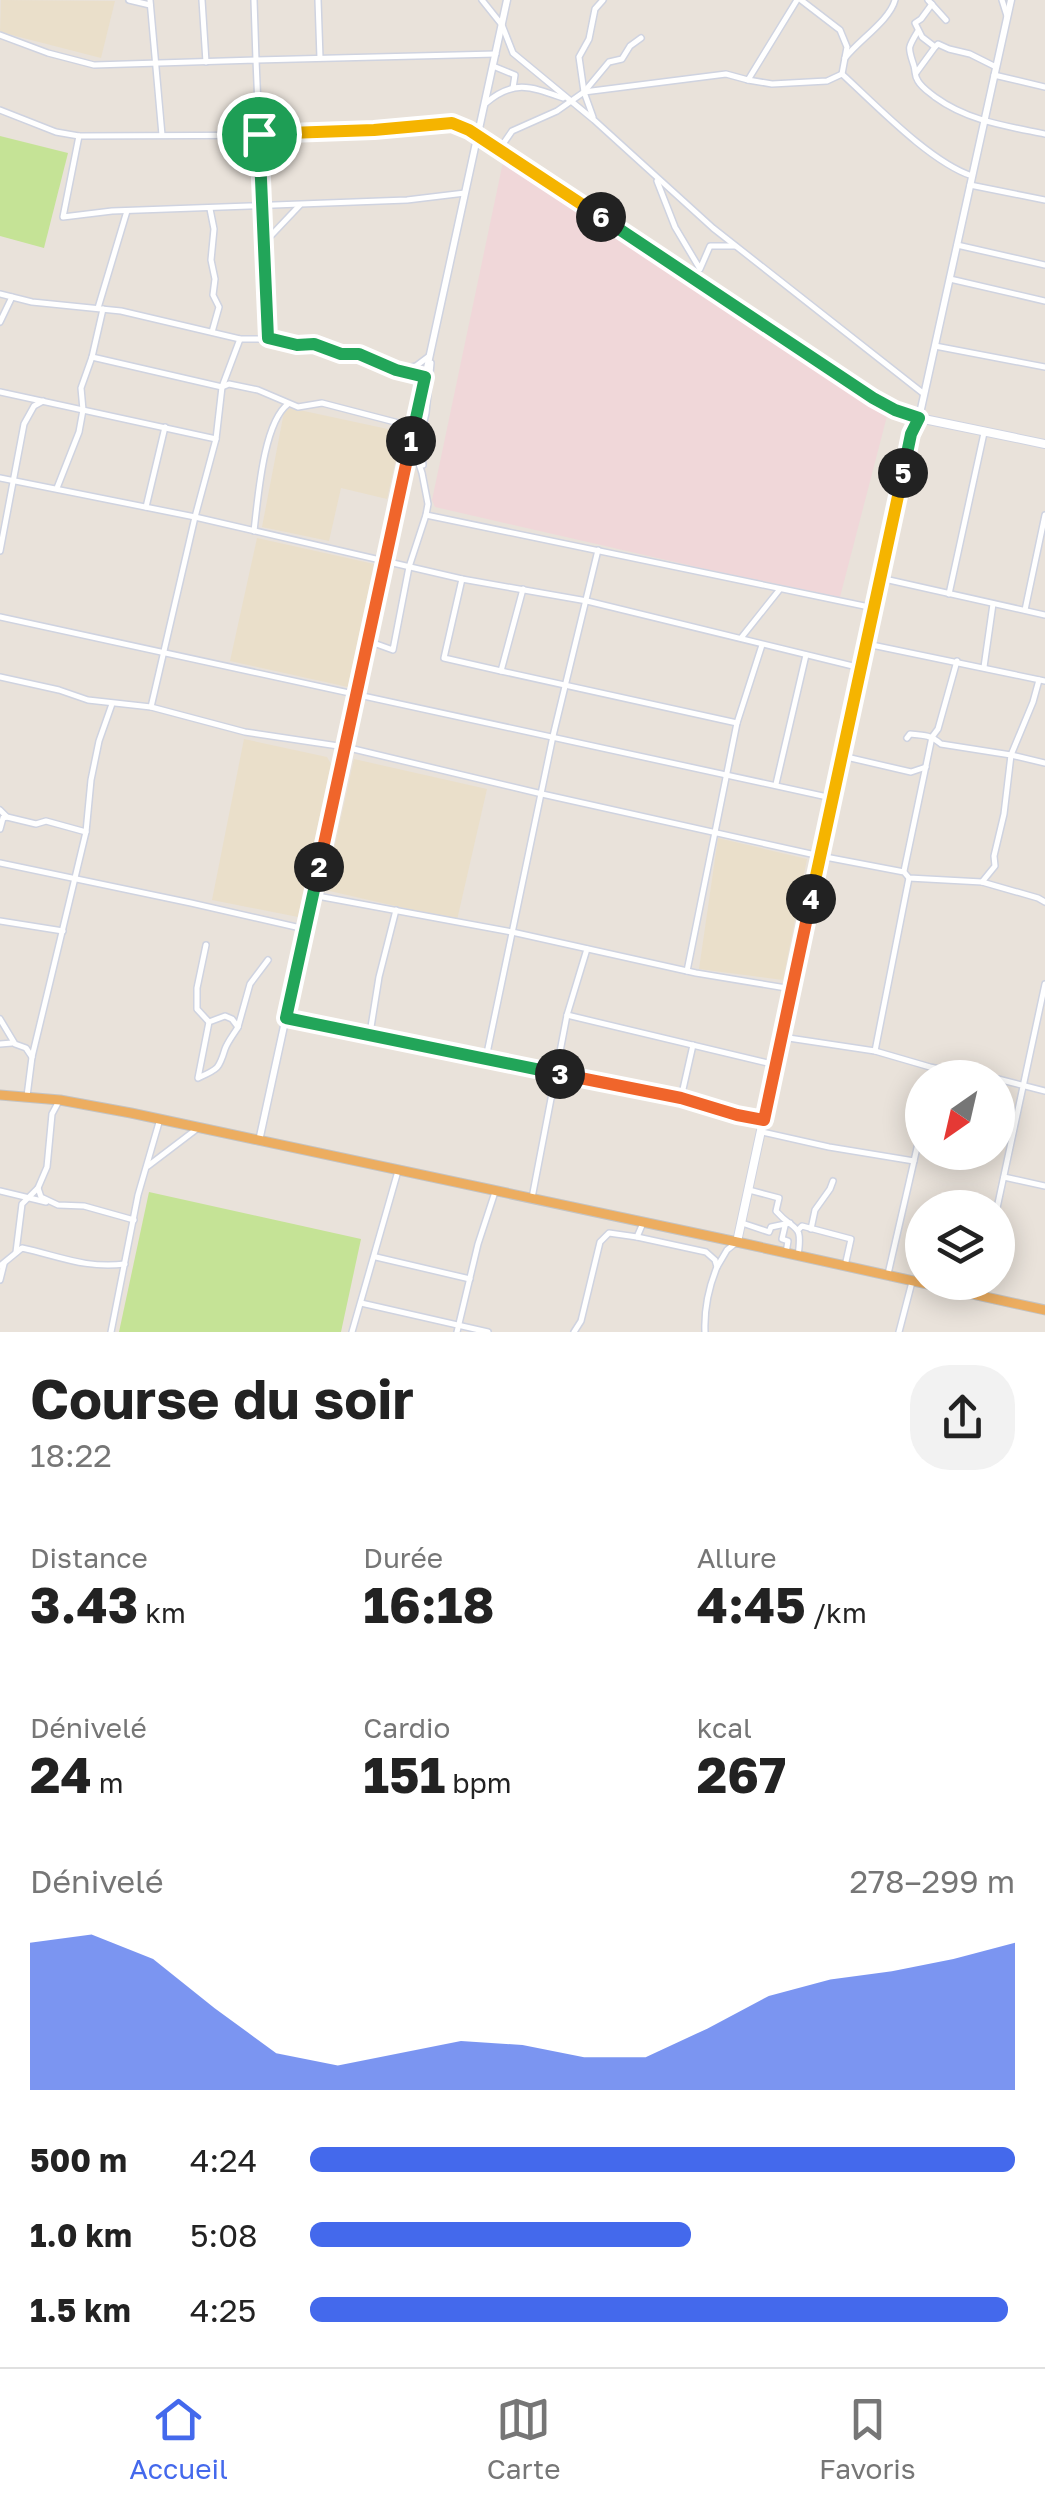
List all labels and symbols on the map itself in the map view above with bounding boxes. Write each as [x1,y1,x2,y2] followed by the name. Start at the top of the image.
[217,92,302,177] pin
[576,192,626,242] pin: 6
[386,416,436,466] pin: 1
[878,448,928,498] pin: 5
[294,842,344,892] pin: 2
[786,874,836,924] pin: 4
[535,1049,585,1099] pin: 3
[905,1060,1015,1170] north arrow

